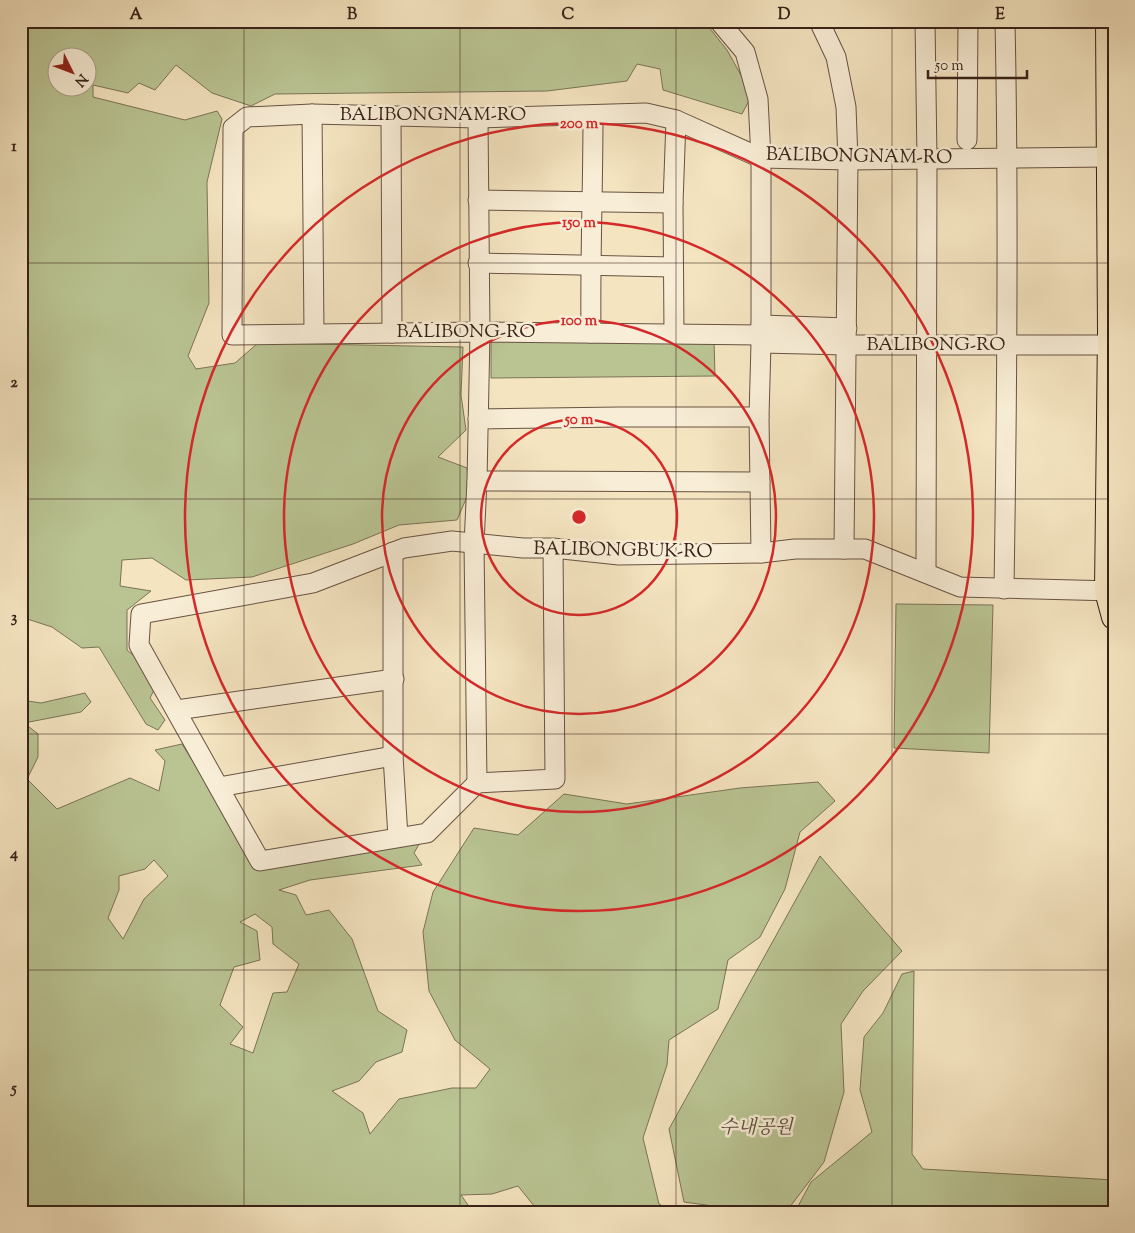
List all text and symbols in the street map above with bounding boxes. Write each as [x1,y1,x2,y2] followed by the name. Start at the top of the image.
[130,4,143,27] text: A
[347,4,357,27] text: B
[562,4,575,27] text: C
[778,4,791,27] text: D
[995,4,1005,27] text: E
[48,48,98,98] north arrow
[928,48,1026,80] scale bar
[934,56,964,77] text: 50 m
[69,69,91,90] text: N
[340,102,526,129] street label: BALIBONGNAM-RO
[560,114,599,135] text: 200 m
[11,136,17,159] text: 1
[766,142,952,172] street label: BALIBONGNAM-RO
[562,213,596,234] text: 150 m
[561,311,598,332] text: 100 m
[397,319,535,346] street label: BALIBONG-RO
[867,332,1005,359] street label: BALIBONG-RO
[10,372,18,395] text: 2
[564,410,594,431] text: 50 m
[570,508,588,526] centre of rings
[533,536,713,566] street label: BALIBONGBUK-RO
[11,607,18,630] text: 3
[9,843,18,866] text: 4
[9,1078,17,1101] text: 5
[719,1115,794,1142] park label: 수내공원

